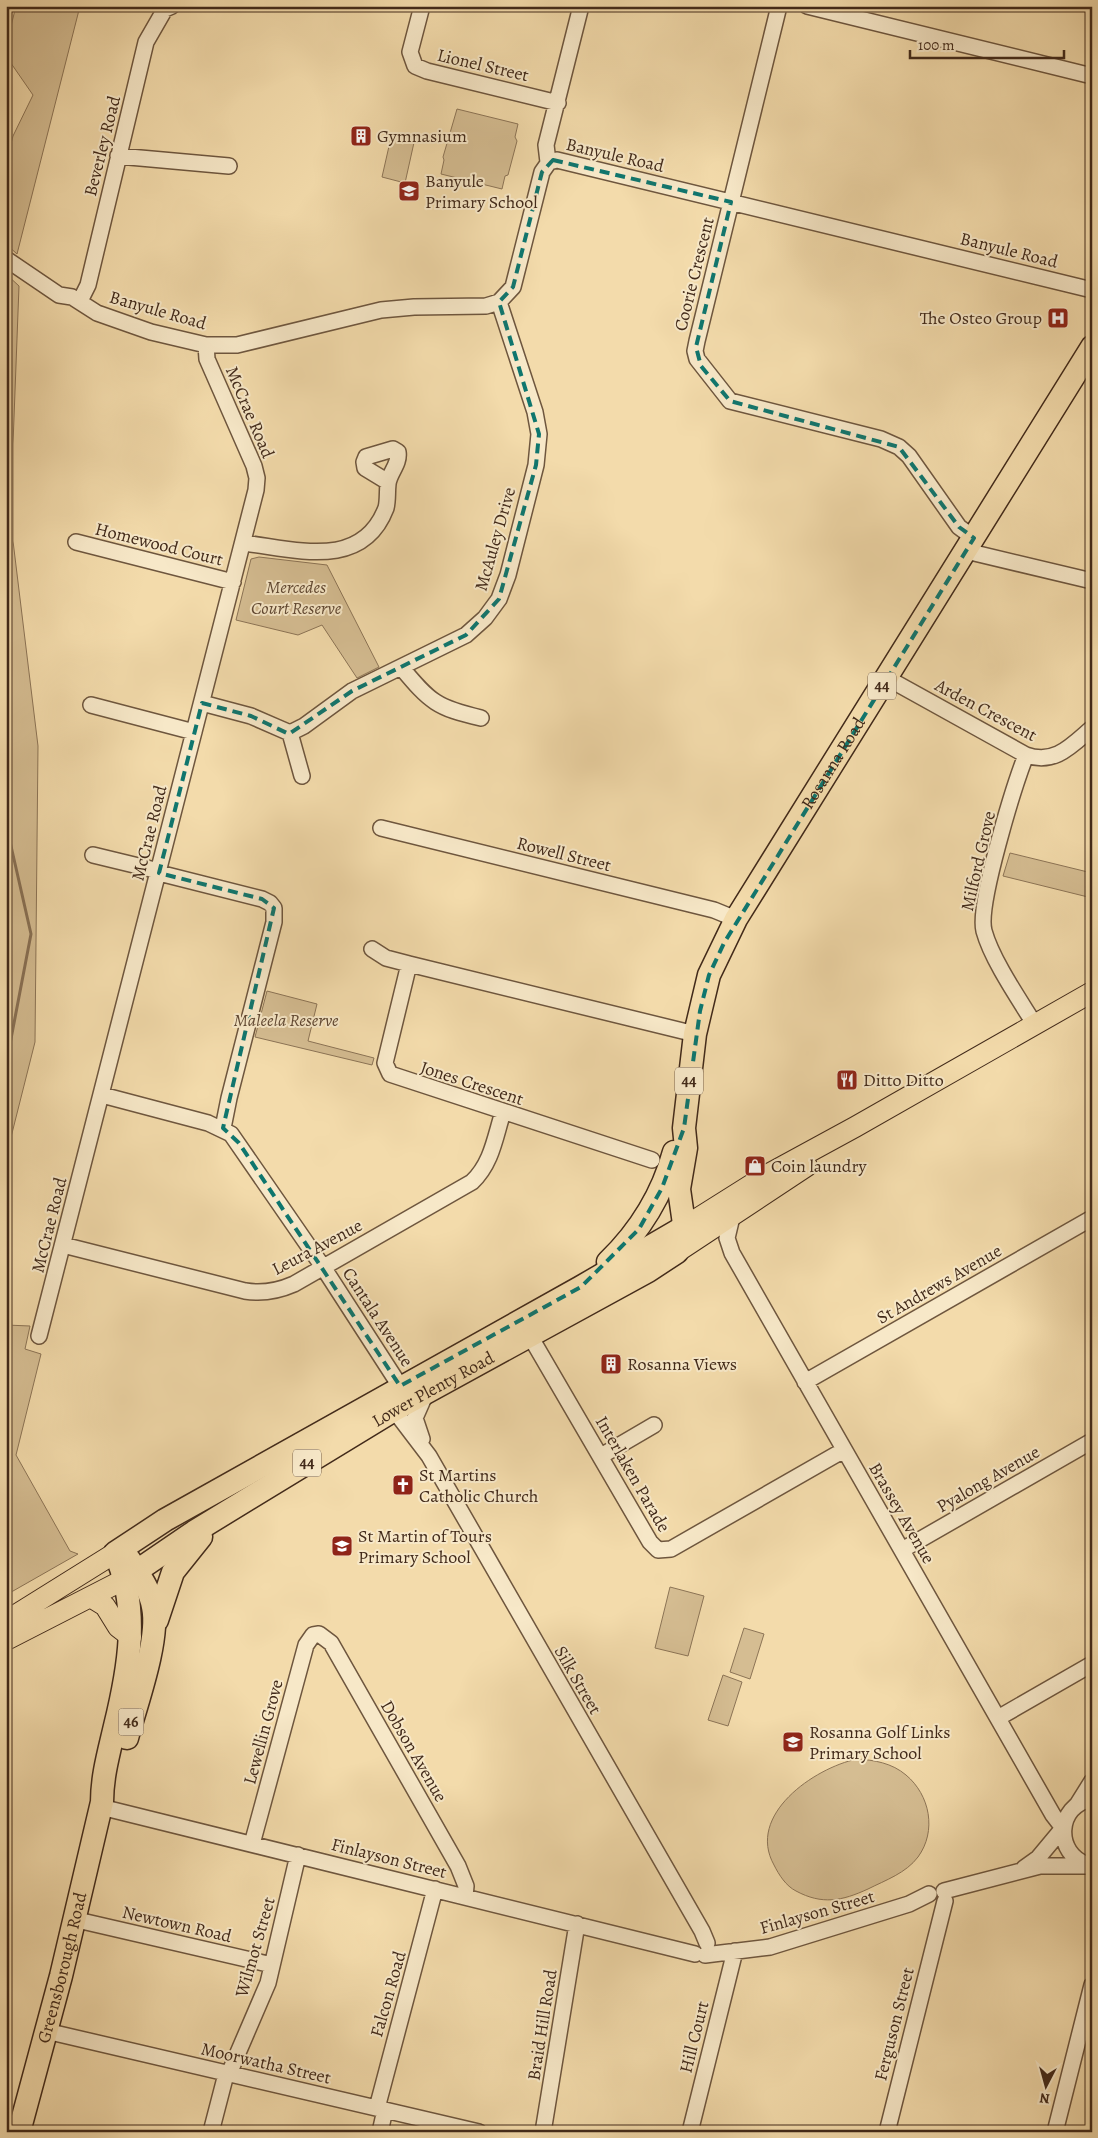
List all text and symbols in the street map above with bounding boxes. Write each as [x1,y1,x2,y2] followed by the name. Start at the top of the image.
[910,28,1064,60] scale bar
[918,35,955,55] text: 100 m
[435,43,531,87] street label: Lionel Street
[78,93,126,199] street label: Beverley Road
[349,124,373,148] building icon: Gymnasium
[377,124,467,148] place label: Gymnasium
[564,132,667,178] street label: Banyule Road
[425,169,538,214] place label: Banyule Primary School
[397,179,421,203] school or university icon: Banyule Primary School
[668,214,720,333] street label: Coorie Crescent
[958,226,1061,274] street label: Banyule Road
[107,285,210,335] street label: Banyule Road
[920,306,1042,330] place label: The Osteo Group
[1046,306,1070,330] hospital icon: The Osteo Group
[220,362,280,462] street label: McCrae Road
[469,484,521,594] street label: McAuley Drive
[92,516,226,572] street label: Homewood Court
[251,575,342,620] park label: Mercedes Court Reserve
[868,672,896,699] road number: 44
[930,673,1041,747] street label: Arden Crescent
[795,712,871,814] street label: Rosanna Road
[126,782,173,883] street label: McCrae Road
[955,809,1001,913] street label: Milford Grove
[514,831,614,877] street label: Rowell Street
[233,1008,339,1032] park label: Maleela Reserve
[417,1055,527,1111] street label: Jones Crescent
[675,1068,703,1094] road number: 44
[835,1068,859,1092] restaurant icon: Ditto Ditto
[863,1068,944,1092] place label: Ditto Ditto
[743,1154,767,1178] shop icon: Coin laundry
[771,1154,868,1178] place label: Coin laundry
[26,1174,73,1275] street label: McCrae Road
[268,1213,366,1281] street label: Leura Avenue
[872,1238,1006,1330] street label: St Andrews Avenue
[337,1263,419,1371] street label: Cantala Avenue
[367,1345,499,1433] street label: Lower Plenty Road
[599,1352,623,1376] building icon: Rosanna Views
[627,1352,737,1376] place label: Rosanna Views
[590,1411,676,1537] street label: Interlaken Parade
[932,1440,1044,1518] street label: Pyalong Avenue
[293,1450,321,1476] road number: 44
[863,1458,941,1568] street label: Brassey Avenue
[419,1463,539,1508] place label: St Martins Catholic Church
[391,1473,415,1497] church icon: St Martins Catholic Church
[358,1524,492,1569] place label: St Martin of Tours Primary School
[330,1534,354,1558] school or university icon: St Martin of Tours Primary School
[549,1641,607,1719] street label: Silk Street
[237,1677,289,1787] street label: Lewellin Grove
[375,1696,453,1806] street label: Dobson Avenue
[118,1708,144,1735] road number: 46
[809,1720,950,1765] place label: Rosanna Golf Links Primary School
[781,1730,805,1754] school or university icon: Rosanna Golf Links Primary School
[329,1832,449,1884] street label: Finlayson Street
[757,1884,877,1940] street label: Finlayson Street
[31,1889,92,2046] street label: Greensborough Road
[229,1894,281,2001] street label: Wilmot Street
[120,1900,234,1948] street label: Newtown Road
[364,1948,412,2040] street label: Falcon Road
[868,1965,920,2083] street label: Ferguson Street
[521,1967,563,2082] street label: Braid Hill Road
[673,1998,715,2075] street label: Hill Court
[199,2036,333,2090] street label: Moorwatha Street
[1020,2060,1070,2110] north arrow
[1039,2088,1051,2108] text: N

